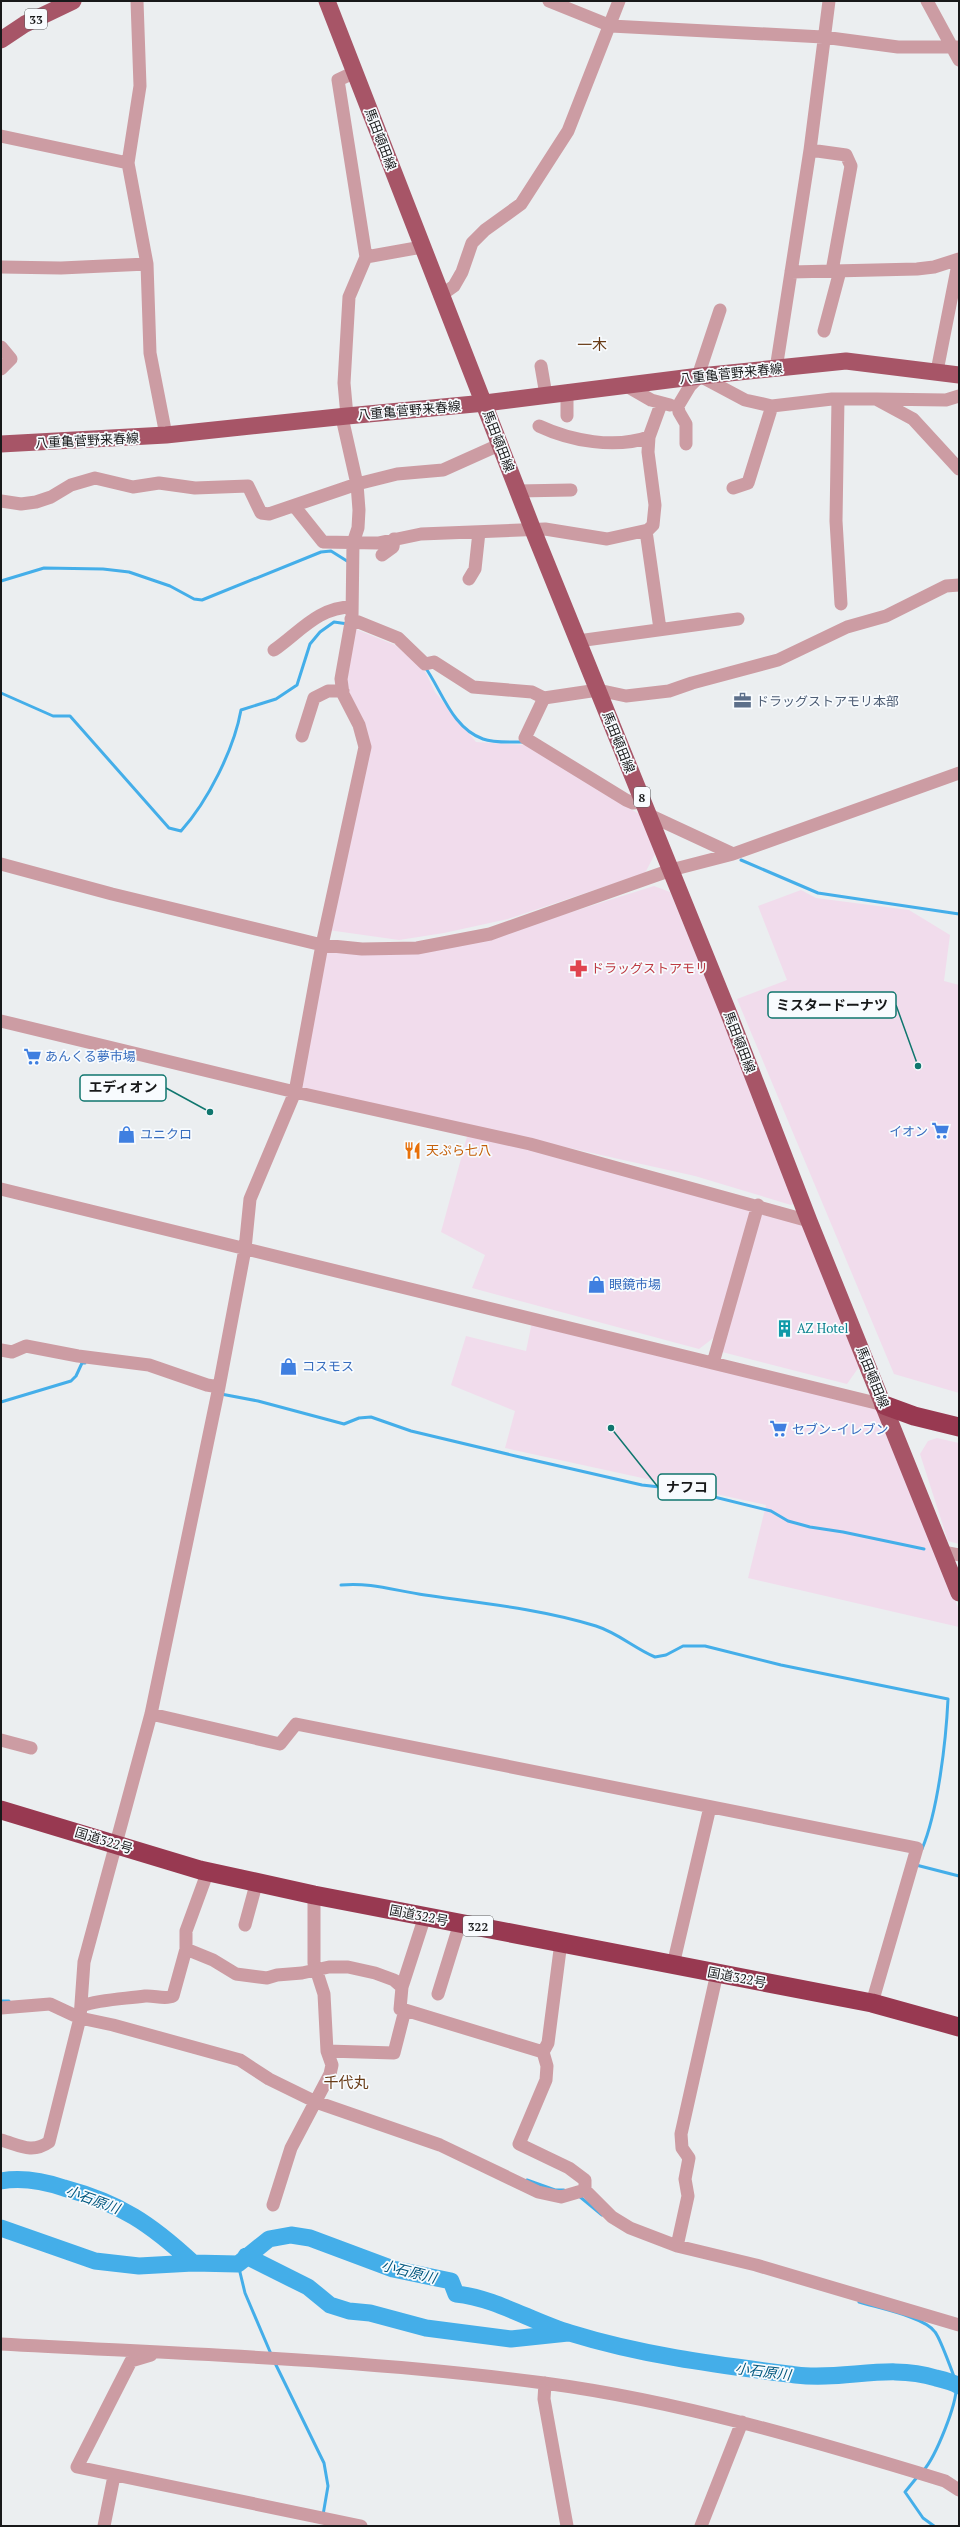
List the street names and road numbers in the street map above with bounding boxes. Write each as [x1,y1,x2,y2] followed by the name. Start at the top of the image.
[25,9,47,29] road number: 33
[361,105,401,173] street label: 馬田頓田線
[678,359,784,387] street label: 八重亀菅野来春線
[356,397,462,423] street label: 八重亀菅野来春線
[479,407,519,475] street label: 馬田頓田線
[35,428,139,452] street label: 八重亀菅野来春線
[598,708,640,776] street label: 馬田頓田線
[634,787,650,807] road number: 8
[720,1008,760,1076] street label: 馬田頓田線
[852,1343,894,1411] street label: 馬田頓田線
[73,1823,135,1857] street label: 国道322号
[388,1900,450,1930] street label: 国道322号
[463,1916,493,1936] road number: 322
[706,1962,768,1992] street label: 国道322号

